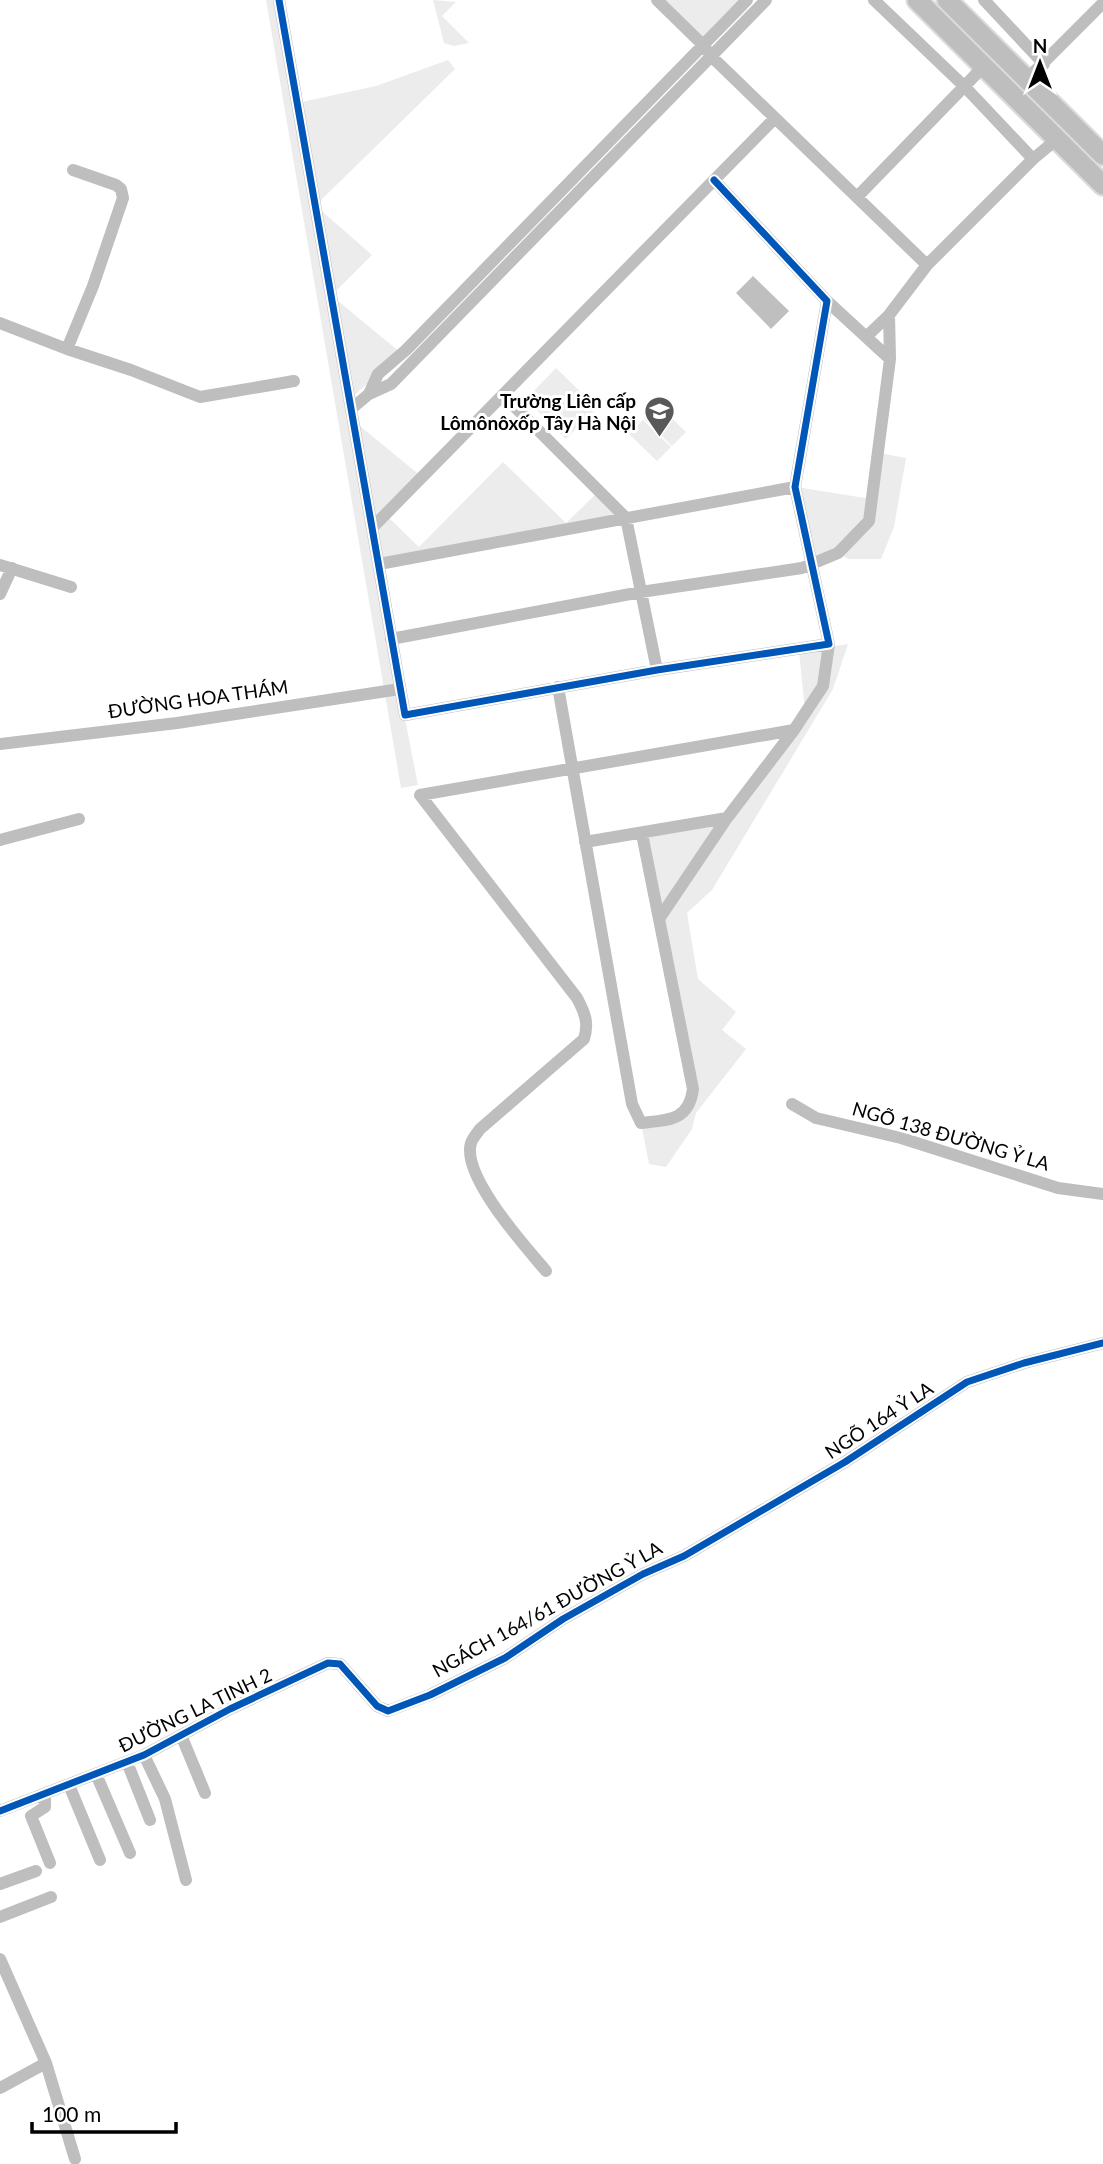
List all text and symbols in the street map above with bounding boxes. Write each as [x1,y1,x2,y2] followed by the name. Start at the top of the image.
[1005,28,1075,98] north arrow
[1033,34,1047,57] text: N
[440,389,636,434] place label: Trường Liên cấp Lômônôxốp Tây Hà Nội
[642,395,676,439] school or university icon: Trường Liên cấp Lômônôxốp Tây Hà Nội
[106,674,290,723] street label: ĐƯỜNG HOA THÁM
[850,1096,1052,1175] street label: NGÕ 138 ĐƯỜNG Ỷ LA
[820,1376,937,1463] street label: NGÕ 164 Ỷ LA
[428,1536,666,1681] street label: NGÁCH 164/61 ĐƯỜNG Ỷ LA
[115,1663,275,1757] street label: ĐƯỜNG LA TINH 2
[32,2090,175,2134] scale bar
[42,2101,101,2126] text: 100 m

